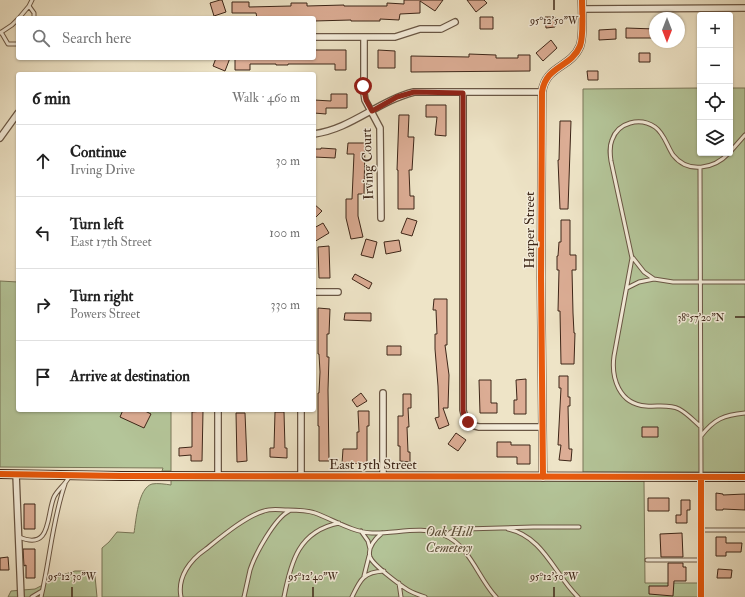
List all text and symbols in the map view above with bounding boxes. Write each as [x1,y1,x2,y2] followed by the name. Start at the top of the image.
[649,12,685,48] north arrow
[697,12,733,156] map controls
[697,12,733,48] button: +
[529,15,579,27] text: 95°12'50"W
[16,16,316,60] search box
[30,27,52,49] icon: search
[62,29,131,48] text: Search here
[697,48,733,84] button: −
[354,77,372,95] route start
[697,84,733,120] button: locate
[32,88,71,109] text: 6 min
[232,90,300,106] text: Walk · 460 m
[697,120,733,156] button: layers
[358,127,377,200] street label: Irving Court
[70,143,126,162] text: Continue
[32,150,54,172] icon: ahead
[276,153,300,169] text: 30 m
[70,162,135,178] text: Irving Drive
[521,191,539,269] street label: Harper Street
[70,215,124,234] text: Turn left
[32,222,54,244] icon: left
[269,225,300,241] text: 100 m
[70,234,152,250] text: East 17th Street
[70,287,133,306] text: Turn right
[32,294,54,316] icon: right
[271,297,300,313] text: 330 m
[70,306,140,322] text: Powers Street
[677,312,725,324] text: 38°57'20"N
[32,366,54,388] icon: arrive
[70,367,190,386] text: Arrive at destination
[459,413,477,431] route end
[329,456,417,473] street label: East 15th Street
[425,523,474,556] park label: Oak Hill Cemetery
[47,571,97,583] text: 95°12'30"W
[287,571,338,583] text: 95°12'40"W
[529,571,579,583] text: 95°12'50"W

